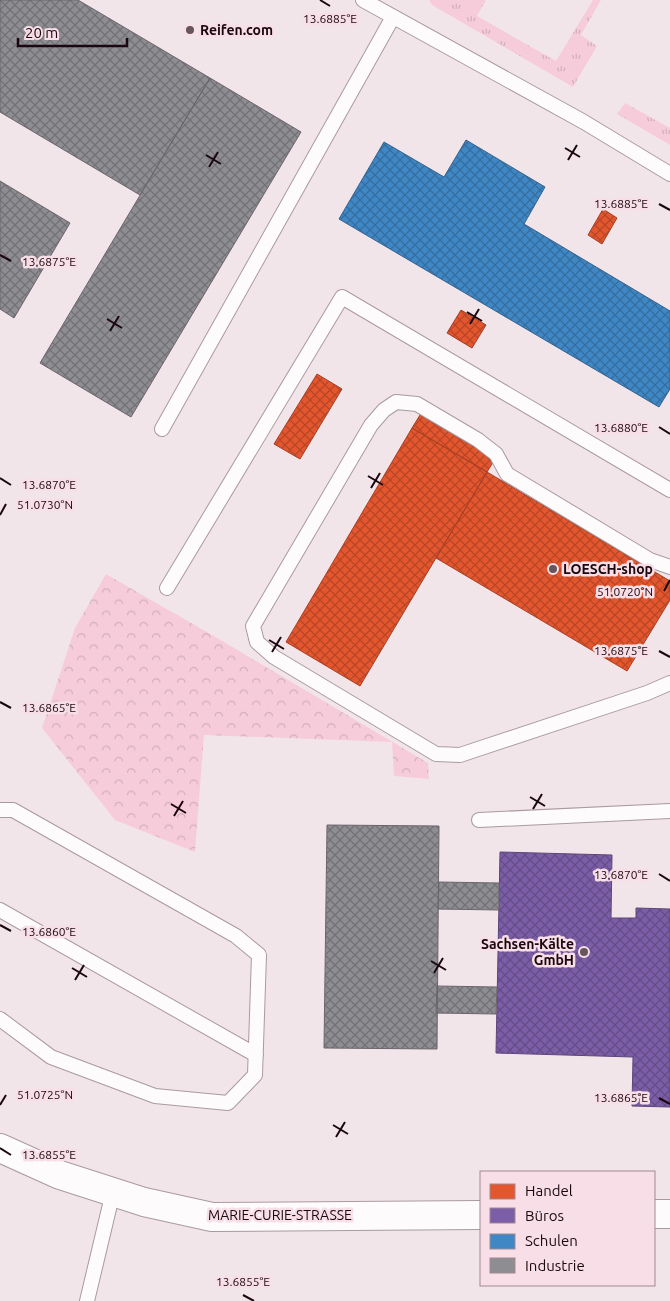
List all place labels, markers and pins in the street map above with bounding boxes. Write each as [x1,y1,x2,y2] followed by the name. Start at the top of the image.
[200,22,273,38] place label: Reifen.com
[184,24,196,36] marker: Reifen.com
[563,561,653,577] place label: LOESCH-shop
[547,563,559,575] marker: LOESCH-shop
[481,936,574,968] place label: Sachsen-Kälte GmbH
[578,946,590,958] marker: Sachsen-Kälte GmbH

